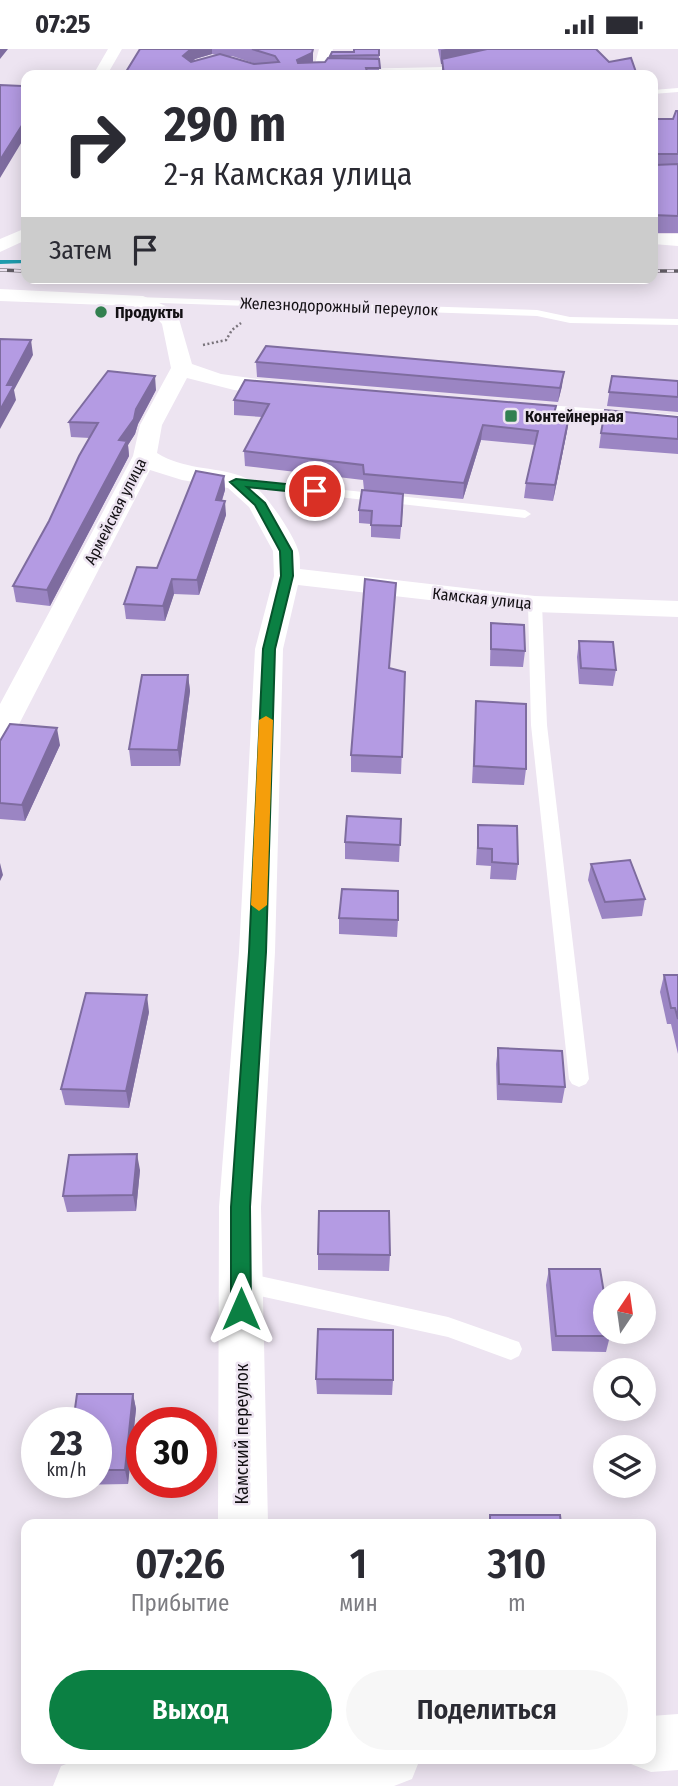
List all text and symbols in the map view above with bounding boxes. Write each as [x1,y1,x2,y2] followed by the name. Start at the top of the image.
[35,9,91,40] text: 07:25
[164,95,286,154] text: 290 m
[49,98,140,189] icon: right
[164,155,412,193] text: 2-я Камская улица
[126,231,164,269] icon: arrive
[49,235,112,266] text: Затем
[240,294,439,319] street label: Железнодорожный переулок
[115,303,183,322] place label: Продукты
[93,304,109,320] marker: Продукты
[525,407,624,426] place label: Контейнерная
[503,408,519,424] marker: Контейнерная
[80,455,151,568] street label: Армейская улица
[285,461,345,521] pin
[296,472,334,510] icon: arrive
[431,584,533,613] street label: Камская улица
[204,1272,278,1346] position arrow
[593,1281,656,1344] north arrow
[593,1281,656,1498] map controls
[593,1358,656,1421] button: search
[231,1363,253,1504] street label: Камский переулок
[126,1407,217,1498] speed limit sign: 30
[50,1422,83,1464] text: 23
[593,1435,656,1498] button: layers
[46,1459,87,1481] text: km/h
[135,1539,225,1589] text: 07:26
[350,1539,367,1589] text: 1
[487,1539,546,1589] text: 310
[131,1589,229,1617] text: Прибытие
[339,1589,378,1617] text: мин
[508,1589,526,1617] text: m
[49,1670,332,1750] button: Выход
[346,1670,628,1750] button: Поделиться

